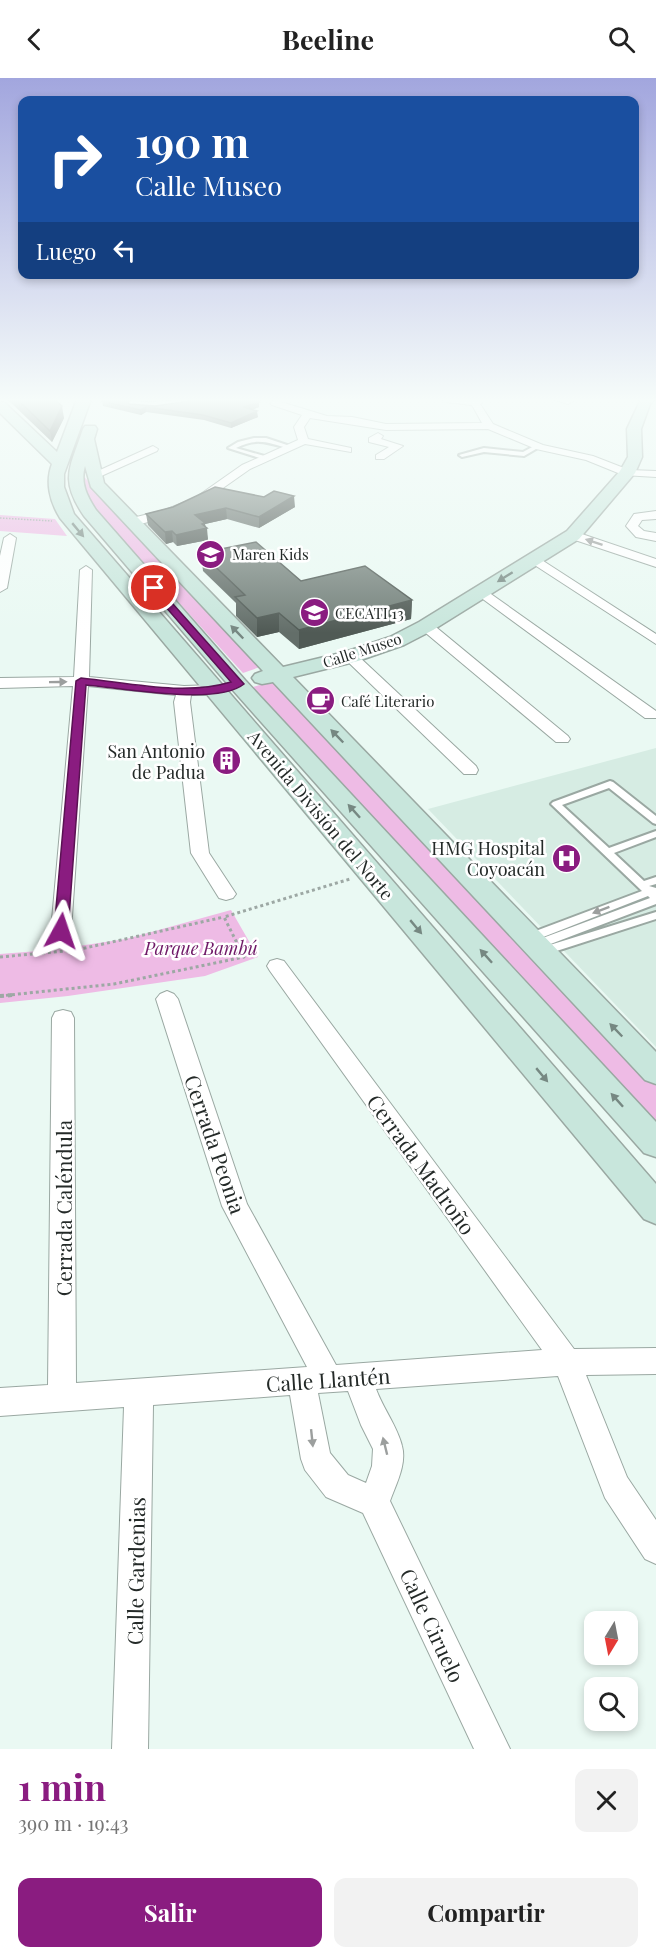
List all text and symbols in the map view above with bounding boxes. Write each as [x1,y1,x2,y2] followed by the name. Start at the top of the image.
[282,21,374,57] text: Beeline
[18,23,51,56] icon: back
[605,23,638,56] icon: search
[135,113,249,169] text: 190 m
[36,120,114,198] icon: right
[135,167,282,203] text: Calle Museo
[108,234,141,267] icon: left
[36,236,96,266] text: Luego
[71,522,84,538] one-way arrow
[585,537,603,546] one-way arrow
[195,538,227,570] school or university icon: Maren Kids
[232,544,309,564] place label: Maren Kids
[128,562,179,613] pin
[137,571,170,604] icon: arrive
[497,571,513,582] one-way arrow
[298,597,330,629] school or university icon: CECATI 13
[335,603,404,623] place label: CECATI 13
[230,625,244,640] one-way arrow
[320,628,404,672] street label: Calle Museo
[49,677,68,686] one-way arrow
[304,685,336,717] cafe icon: Café Literario
[341,691,434,711] place label: Café Literario
[242,724,399,905] street label: Avenida División del Norte
[330,730,344,744] one-way arrow
[107,739,205,784] place label: San Antonio de Padua
[210,745,242,777] building icon: San Antonio de Padua
[348,805,362,819] one-way arrow
[431,836,545,881] place label: HMG Hospital Coyoacán
[550,842,582,874] hospital icon: HMG Hospital Coyoacán
[29,899,93,963] position arrow
[592,905,610,915] one-way arrow
[409,919,422,934] one-way arrow
[143,936,258,960] park label: Parque Bambú
[480,949,493,964] one-way arrow
[609,1023,623,1037] one-way arrow
[535,1067,548,1082] one-way arrow
[179,1071,253,1218] street label: Cerrada Peonia
[362,1088,482,1240] street label: Cerrada Madroño
[611,1093,624,1108] one-way arrow
[49,1119,77,1296] street label: Cerrada Caléndula
[265,1361,392,1397] street label: Calle Llantén
[307,1429,317,1448] one-way arrow
[380,1437,390,1455] one-way arrow
[120,1497,150,1645] street label: Calle Gardenias
[394,1564,472,1686] street label: Calle Ciruelo
[584,1611,638,1665] north arrow
[584,1611,638,1731] map controls
[584,1677,638,1731] button: search
[18,1762,106,1810] text: 1 min
[575,1769,638,1832] button: close
[18,1809,129,1836] text: 390 m · 19:43
[18,1878,322,1947] button: Salir
[334,1878,638,1947] button: Compartir

